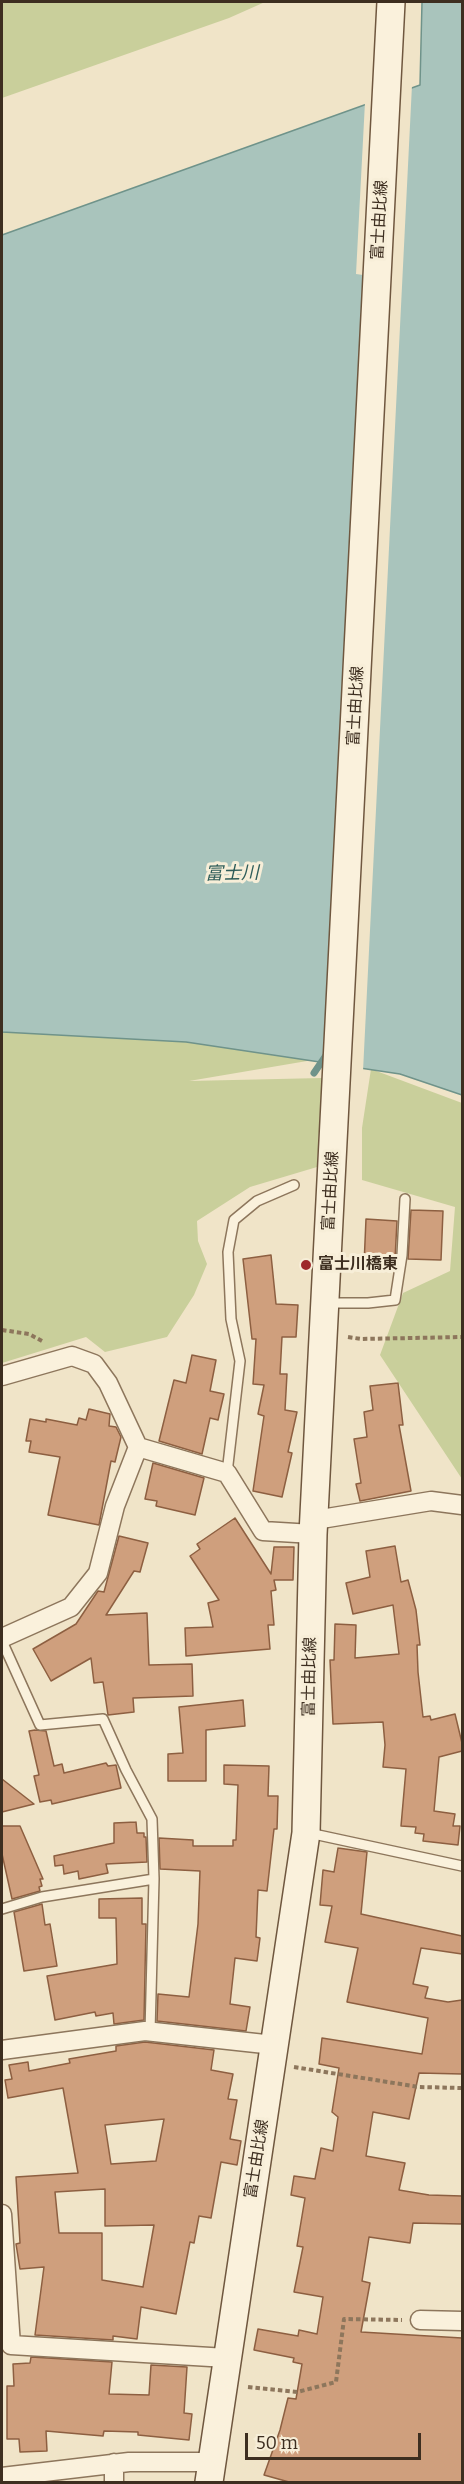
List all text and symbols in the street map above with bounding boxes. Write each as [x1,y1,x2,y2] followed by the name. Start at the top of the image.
[368,180,392,260] street label: 富士由比線
[344,666,368,746] street label: 富士由比線
[205,863,259,885] water label: 富士川
[319,1151,343,1231] street label: 富士由比線
[318,1255,398,1275] place label: 富士川橋東
[299,1258,313,1272] marker: 富士川橋東
[300,1637,320,1717] street label: 富士由比線
[241,2118,273,2200] street label: 富士由比線
[248,2421,424,2459] scale bar
[256,2432,298,2454] text: 50 m

